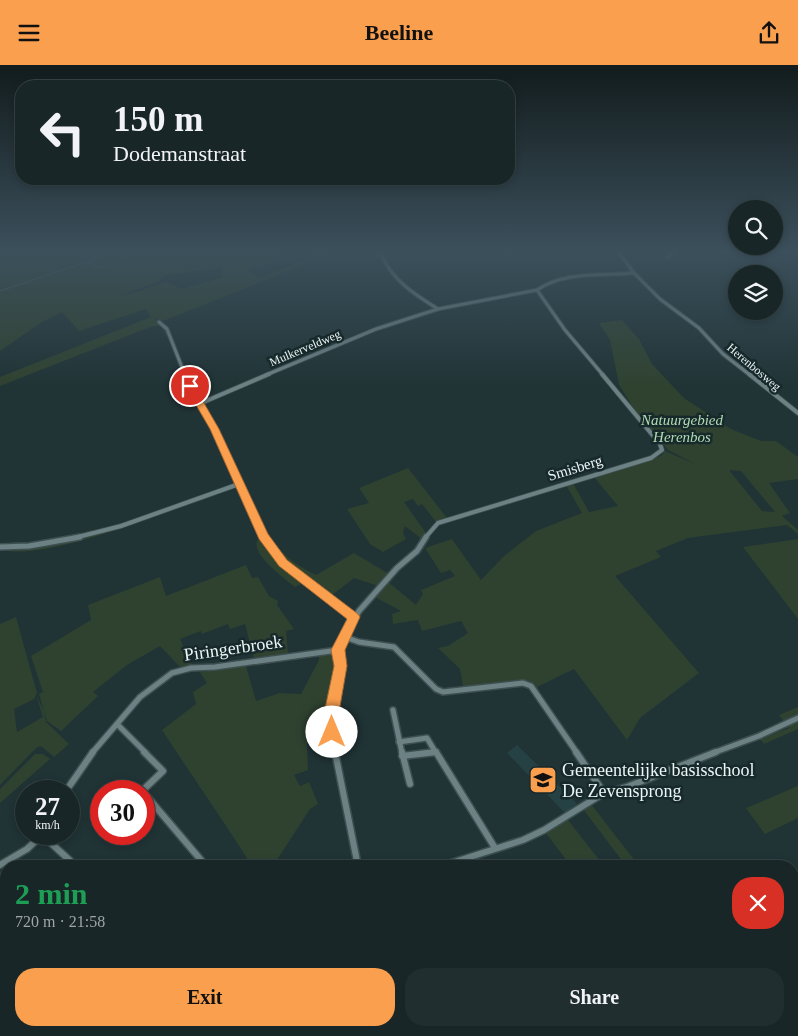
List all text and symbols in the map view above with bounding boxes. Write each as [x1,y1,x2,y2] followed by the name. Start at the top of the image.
[15,19,43,47] icon: menu
[755,19,783,47] icon: share
[365,20,433,45] text: Beeline
[30,100,95,165] icon: left
[113,100,203,139] text: 150 m
[113,141,246,166] text: Dodemanstraat
[728,200,783,320] map controls
[728,200,783,255] button: search
[728,265,783,320] button: layers
[267,327,343,369] street label: Mulkerveldweg
[724,340,784,394] street label: Herenbosweg
[169,365,211,407] pin
[176,372,204,400] icon: arrive
[640,412,723,445] park label: Natuurgebied Herenbos
[546,452,605,484] street label: Smisberg
[183,631,283,665] street label: Piringerbroek
[305,705,357,757] position arrow
[562,760,754,801] place label: Gemeentelijke basisschool De Zevensprong
[528,765,558,795] school or university icon: Gemeentelijke basisschool De Zevensprong
[90,780,155,845] speed limit sign: 30
[35,793,60,820] text: 27
[35,818,60,832] text: km/h
[15,877,88,910] text: 2 min
[732,877,784,929] button: close
[15,913,105,930] text: 720 m · 21:58
[15,968,395,1026] button: Exit
[405,968,784,1026] button: Share

